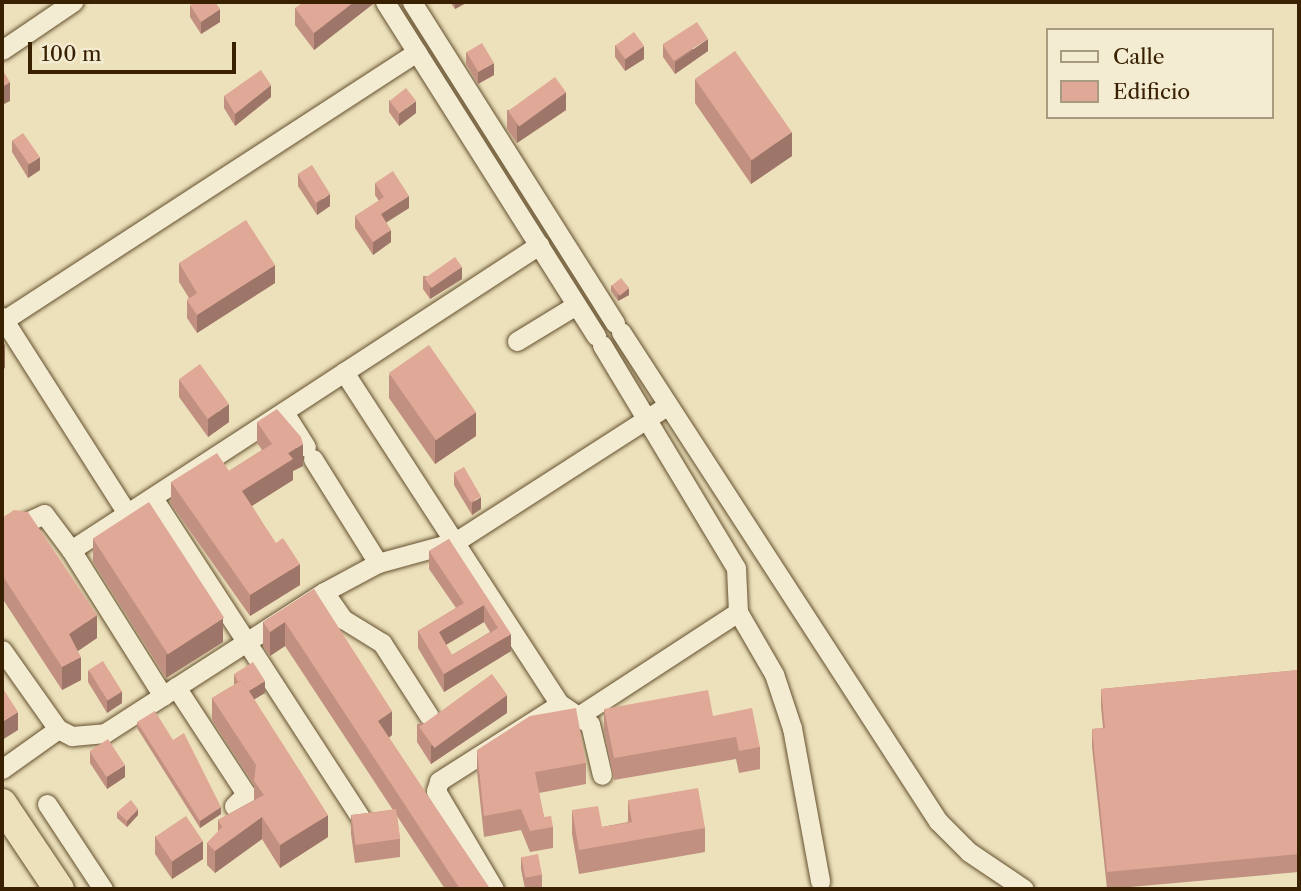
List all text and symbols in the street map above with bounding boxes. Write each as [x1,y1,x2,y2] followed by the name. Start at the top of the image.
[32,28,240,72] scale bar
[1046,28,1273,119] legend
[41,41,102,66] text: 100 m
[1113,44,1165,69] text: Calle
[1113,79,1190,104] text: Edificio

